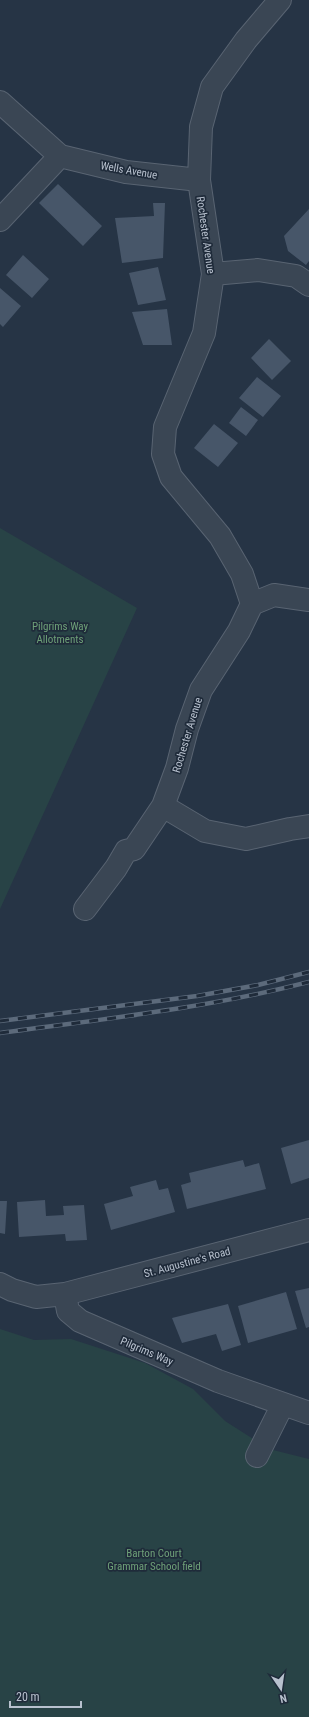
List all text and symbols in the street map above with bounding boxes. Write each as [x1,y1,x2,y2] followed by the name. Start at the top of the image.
[99,159,158,182] street label: Wells Avenue
[194,196,217,275] street label: Rochester Avenue
[32,620,89,646] park label: Pilgrims Way Allotments
[170,696,205,774] street label: Rochester Avenue
[142,1245,232,1280] street label: St. Augustine's Road
[118,1334,176,1369] street label: Pilgrims Way
[107,1547,201,1573] park label: Barton Court Grammar School field
[261,1669,301,1709] north arrow
[10,1683,81,1709] scale bar
[16,1690,40,1704] text: 20 m
[278,1691,288,1705] text: N

